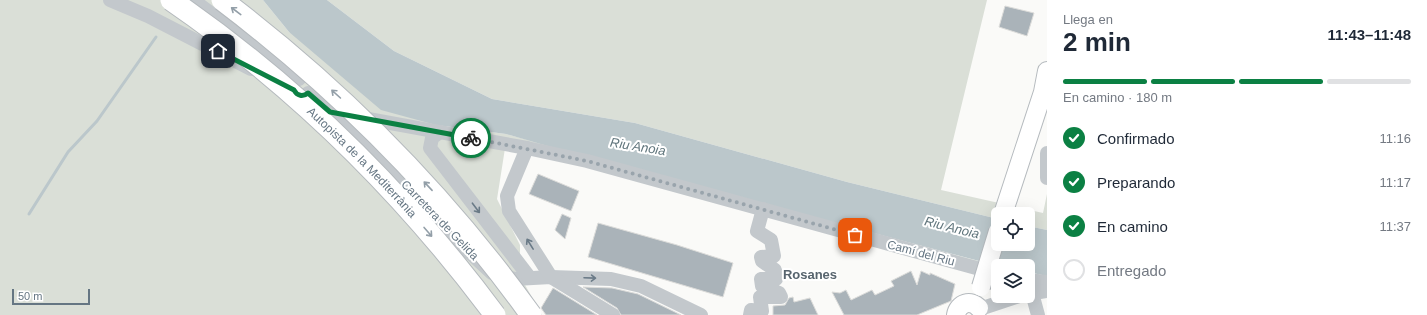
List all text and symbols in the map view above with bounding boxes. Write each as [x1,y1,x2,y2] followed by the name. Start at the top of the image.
[231,7,242,15] one-way arrow
[1063,12,1113,27] text: Llega en
[1328,26,1411,43] text: 11:43–11:48
[1063,27,1131,57] text: 2 min
[201,34,235,68] pin
[207,40,229,62] icon: home
[331,90,341,99] one-way arrow
[1063,90,1172,105] text: En camino · 180 m
[304,104,420,221] street label: Autopista de la Mediterrània
[451,118,491,158] courier
[460,127,482,149] icon: bike
[1063,127,1085,149] icon: check
[1097,130,1175,147] text: Confirmado
[1379,131,1411,146] text: 11:16
[609,135,667,158] water label: Riu Anoia
[1063,171,1085,193] icon: check
[1097,174,1175,191] text: Preparando
[1379,175,1411,190] text: 11:17
[398,177,482,263] street label: Carretera de Gelida
[423,181,432,192] one-way arrow
[472,202,480,213] one-way arrow
[991,207,1035,303] map controls
[991,207,1035,251] button: locate
[923,213,981,242] water label: Riu Anoia
[1063,215,1085,237] icon: check
[838,218,872,252] pin
[1097,218,1168,235] text: En camino
[1379,219,1411,234] text: 11:37
[844,224,866,246] icon: bag
[424,226,433,237] one-way arrow
[886,237,956,269] street label: Camí del Riu
[526,239,534,250] one-way arrow
[991,259,1035,303] button: layers
[1097,262,1166,279] text: Entregado
[783,267,837,282] district label: Rosanes
[583,275,596,282] one-way arrow
[12,287,90,306] scale bar
[18,290,42,302] text: 50 m

